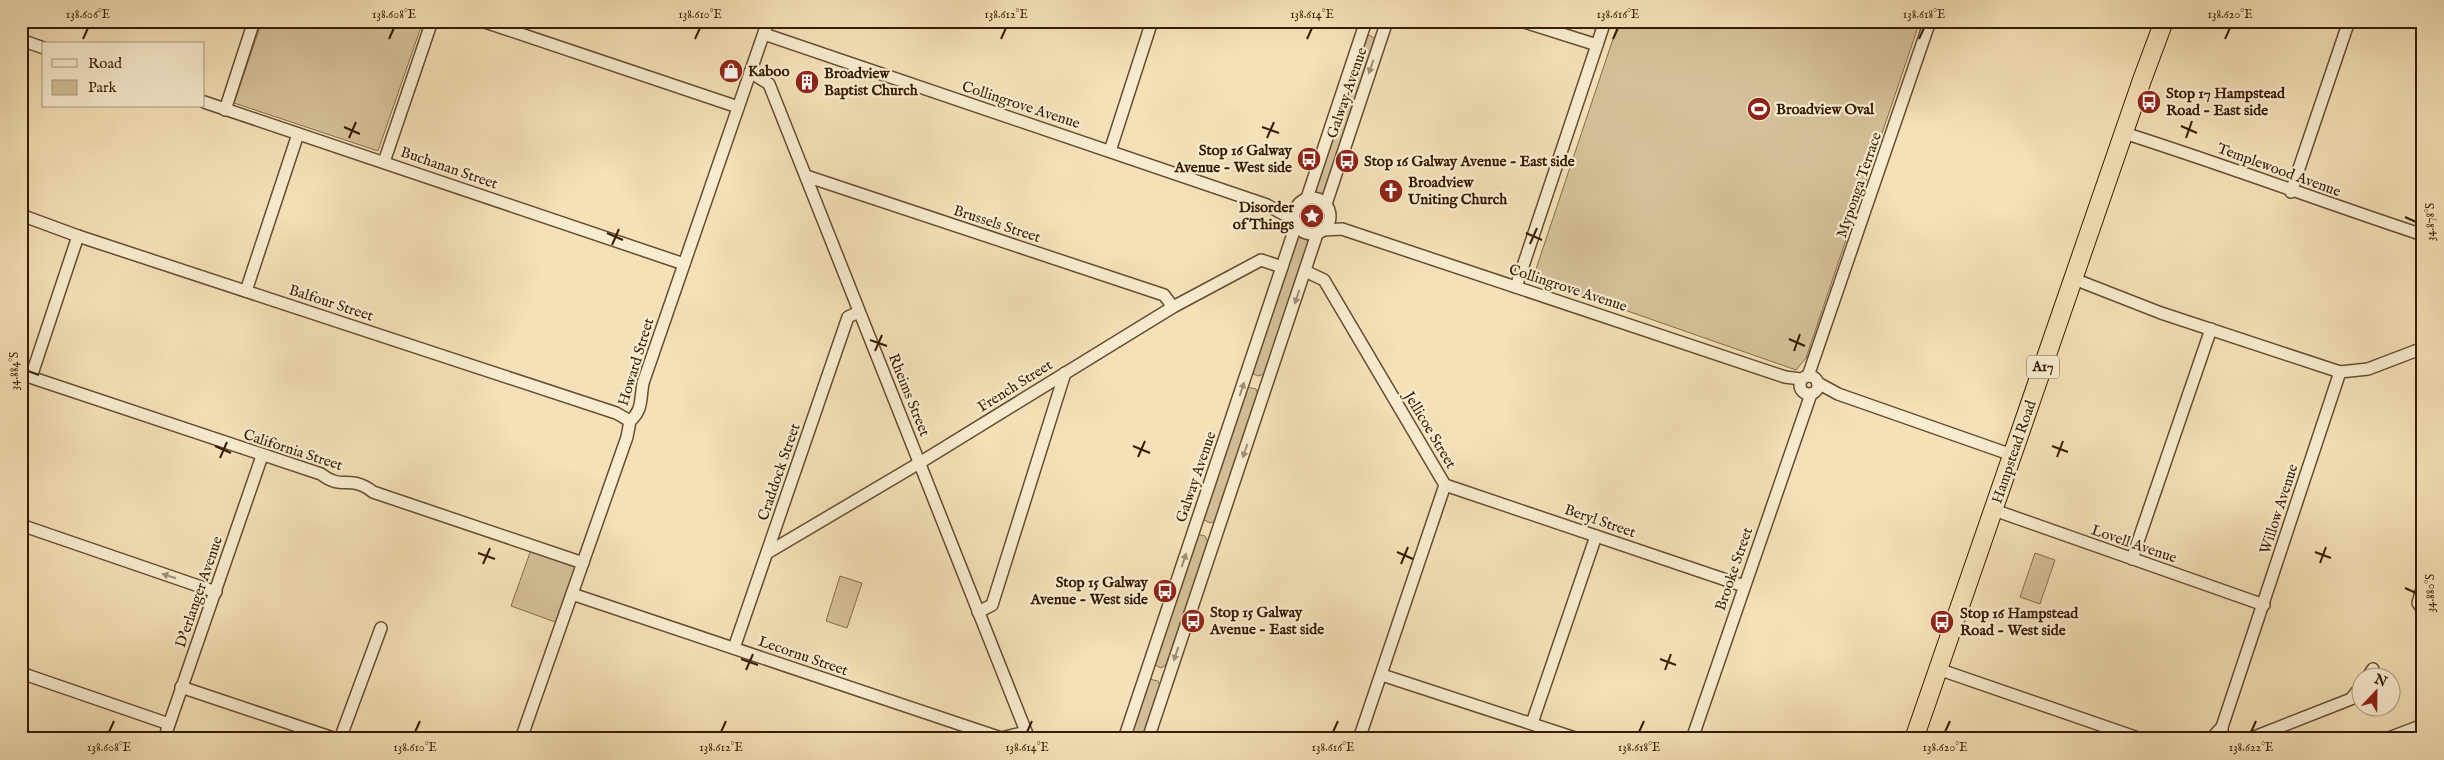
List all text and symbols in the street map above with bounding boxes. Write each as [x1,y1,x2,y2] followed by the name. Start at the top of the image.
[66,7,110,22] text: 138.606°E
[372,7,416,22] text: 138.608°E
[678,7,722,22] text: 138.610°E
[984,7,1028,22] text: 138.612°E
[1290,7,1334,22] text: 138.614°E
[1597,7,1639,22] text: 138.616°E
[1903,7,1945,22] text: 138.618°E
[2208,7,2252,22] text: 138.620°E
[42,42,205,108] legend
[1323,45,1371,141] street label: Galway Avenue
[88,54,123,73] text: Road
[718,58,744,84] shop icon: Kaboo
[1367,60,1375,75] one-way arrow
[748,62,790,81] place label: Kaboo
[824,64,919,100] place label: Broadview Baptist Church
[794,69,820,95] building icon: Broadview Baptist Church
[960,77,1083,133] street label: Collingrove Avenue
[88,78,118,97] text: Park
[2166,84,2286,120] place label: Stop 17 Hampstead Road - East side
[2136,89,2162,115] bus stop icon: Stop 17 Hampstead Road - East side
[1746,96,1772,122] sports icon: Broadview Oval
[1776,100,1875,119] place label: Broadview Oval
[1832,130,1886,240] street label: Myponga Terrace
[2215,139,2343,201] street label: Templewood Avenue
[1173,141,1293,177] place label: Stop 16 Galway Avenue - West side
[398,142,500,194] street label: Buchanan Street
[1296,146,1322,172] bus stop icon: Stop 16 Galway Avenue - West side
[1334,148,1360,174] bus stop icon: Stop 16 Galway Avenue - East side
[1364,152,1575,171] place label: Stop 16 Galway Avenue - East side
[1407,173,1508,209] place label: Broadview Uniting Church
[1378,178,1404,204] church icon: Broadview Uniting Church
[1233,198,1295,234] place label: Disorder of Things
[951,201,1043,247] street label: Brussels Street
[1299,203,1325,229] place icon: Disorder of Things
[2423,203,2438,241] text: 34.878°S
[1507,260,1630,316] street label: Collingrove Avenue
[286,280,376,326] street label: Balfour Street
[1293,289,1300,304] one-way arrow
[614,316,658,408] street label: Howard Street
[884,351,934,439] street label: Rheims Street
[7,352,22,390] text: 34.884°S
[974,356,1056,416] street label: French Street
[2027,356,2059,378] road number: A17
[1238,382,1246,397] one-way arrow
[1398,386,1460,472] street label: Jellicoe Street
[1987,397,2041,506] street label: Hampstead Road
[753,421,805,523] street label: Craddock Street
[241,425,345,475] street label: California Street
[1172,429,1220,525] street label: Galway Avenue
[1241,443,1248,458] one-way arrow
[2256,462,2302,556] street label: Willow Avenue
[1562,500,1638,542] street label: Beryl Street
[2089,520,2180,568] street label: Lovell Avenue
[1711,525,1757,613] street label: Brooke Street
[171,534,227,650] street label: D'erlanger Avenue
[1180,552,1188,567] one-way arrow
[162,572,177,580] one-way arrow
[1029,573,1149,609] place label: Stop 15 Galway Avenue - West side
[2423,574,2438,612] text: 34.880°S
[1152,578,1178,604] bus stop icon: Stop 15 Galway Avenue - West side
[1209,603,1324,639] place label: Stop 15 Galway Avenue - East side
[1960,604,2079,640] place label: Stop 16 Hampstead Road - West side
[1180,608,1206,634] bus stop icon: Stop 15 Galway Avenue - East side
[1929,609,1955,635] bus stop icon: Stop 16 Hampstead Road - West side
[756,632,850,680] street label: Lecornu Street
[1172,647,1179,662] one-way arrow
[2352,668,2402,718] north arrow
[2371,670,2389,691] text: N
[87,740,131,755] text: 138.608°E
[393,740,437,755] text: 138.610°E
[699,740,743,755] text: 138.612°E
[1005,740,1049,755] text: 138.614°E
[1312,740,1354,755] text: 138.616°E
[1618,740,1660,755] text: 138.618°E
[1923,740,1967,755] text: 138.620°E
[2229,740,2273,755] text: 138.622°E

